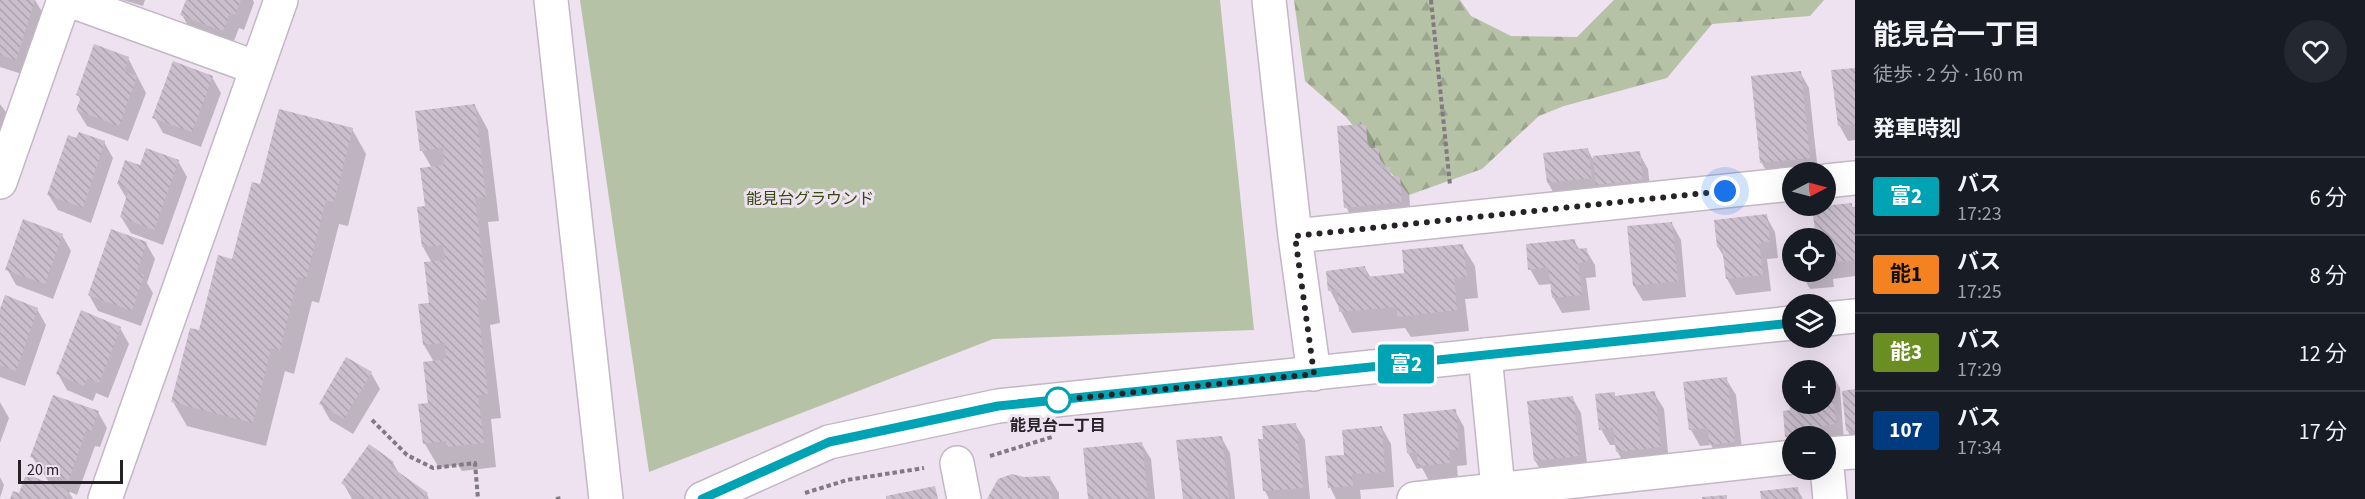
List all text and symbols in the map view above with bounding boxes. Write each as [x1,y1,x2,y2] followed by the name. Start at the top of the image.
[1873,15,2041,55] text: 能見台一丁目
[2284,20,2347,83] button: heart
[1873,61,2023,89] text: 徒歩 · 2 分 · 160 m
[1873,113,1961,145] text: 発車時刻
[1782,162,1836,216] north arrow
[1782,162,1836,480] map controls
[1957,168,2001,200] text: バス
[1710,176,1740,206] your location
[1890,181,1922,211] text: 富2
[2310,182,2347,214] text: 6 分
[746,188,874,210] park label: 能見台グラウンド
[1957,200,2002,228] text: 17:23
[1782,228,1836,282] button: locate
[1957,246,2001,278] text: バス
[1890,259,1922,289] text: 能1
[2310,260,2347,292] text: 8 分
[1957,278,2002,306] text: 17:25
[1782,294,1836,348] button: layers
[1957,324,2001,356] text: バス
[1890,337,1922,367] text: 能3
[2299,338,2347,370] text: 12 分
[1379,344,1433,384] line badge: 富2
[1390,349,1422,379] text: 富2
[1957,356,2002,384] text: 17:29
[1782,360,1836,414] button: +
[1045,387,1071,413] marker: 能見台一丁目
[1957,402,2001,434] text: バス
[1010,415,1106,437] place label: 能見台一丁目
[1889,415,1923,445] text: 107
[2299,416,2347,448] text: 17 分
[1782,426,1836,480] button: −
[1957,434,2002,462] text: 17:34
[18,457,123,484] scale bar
[27,459,59,481] text: 20 m

